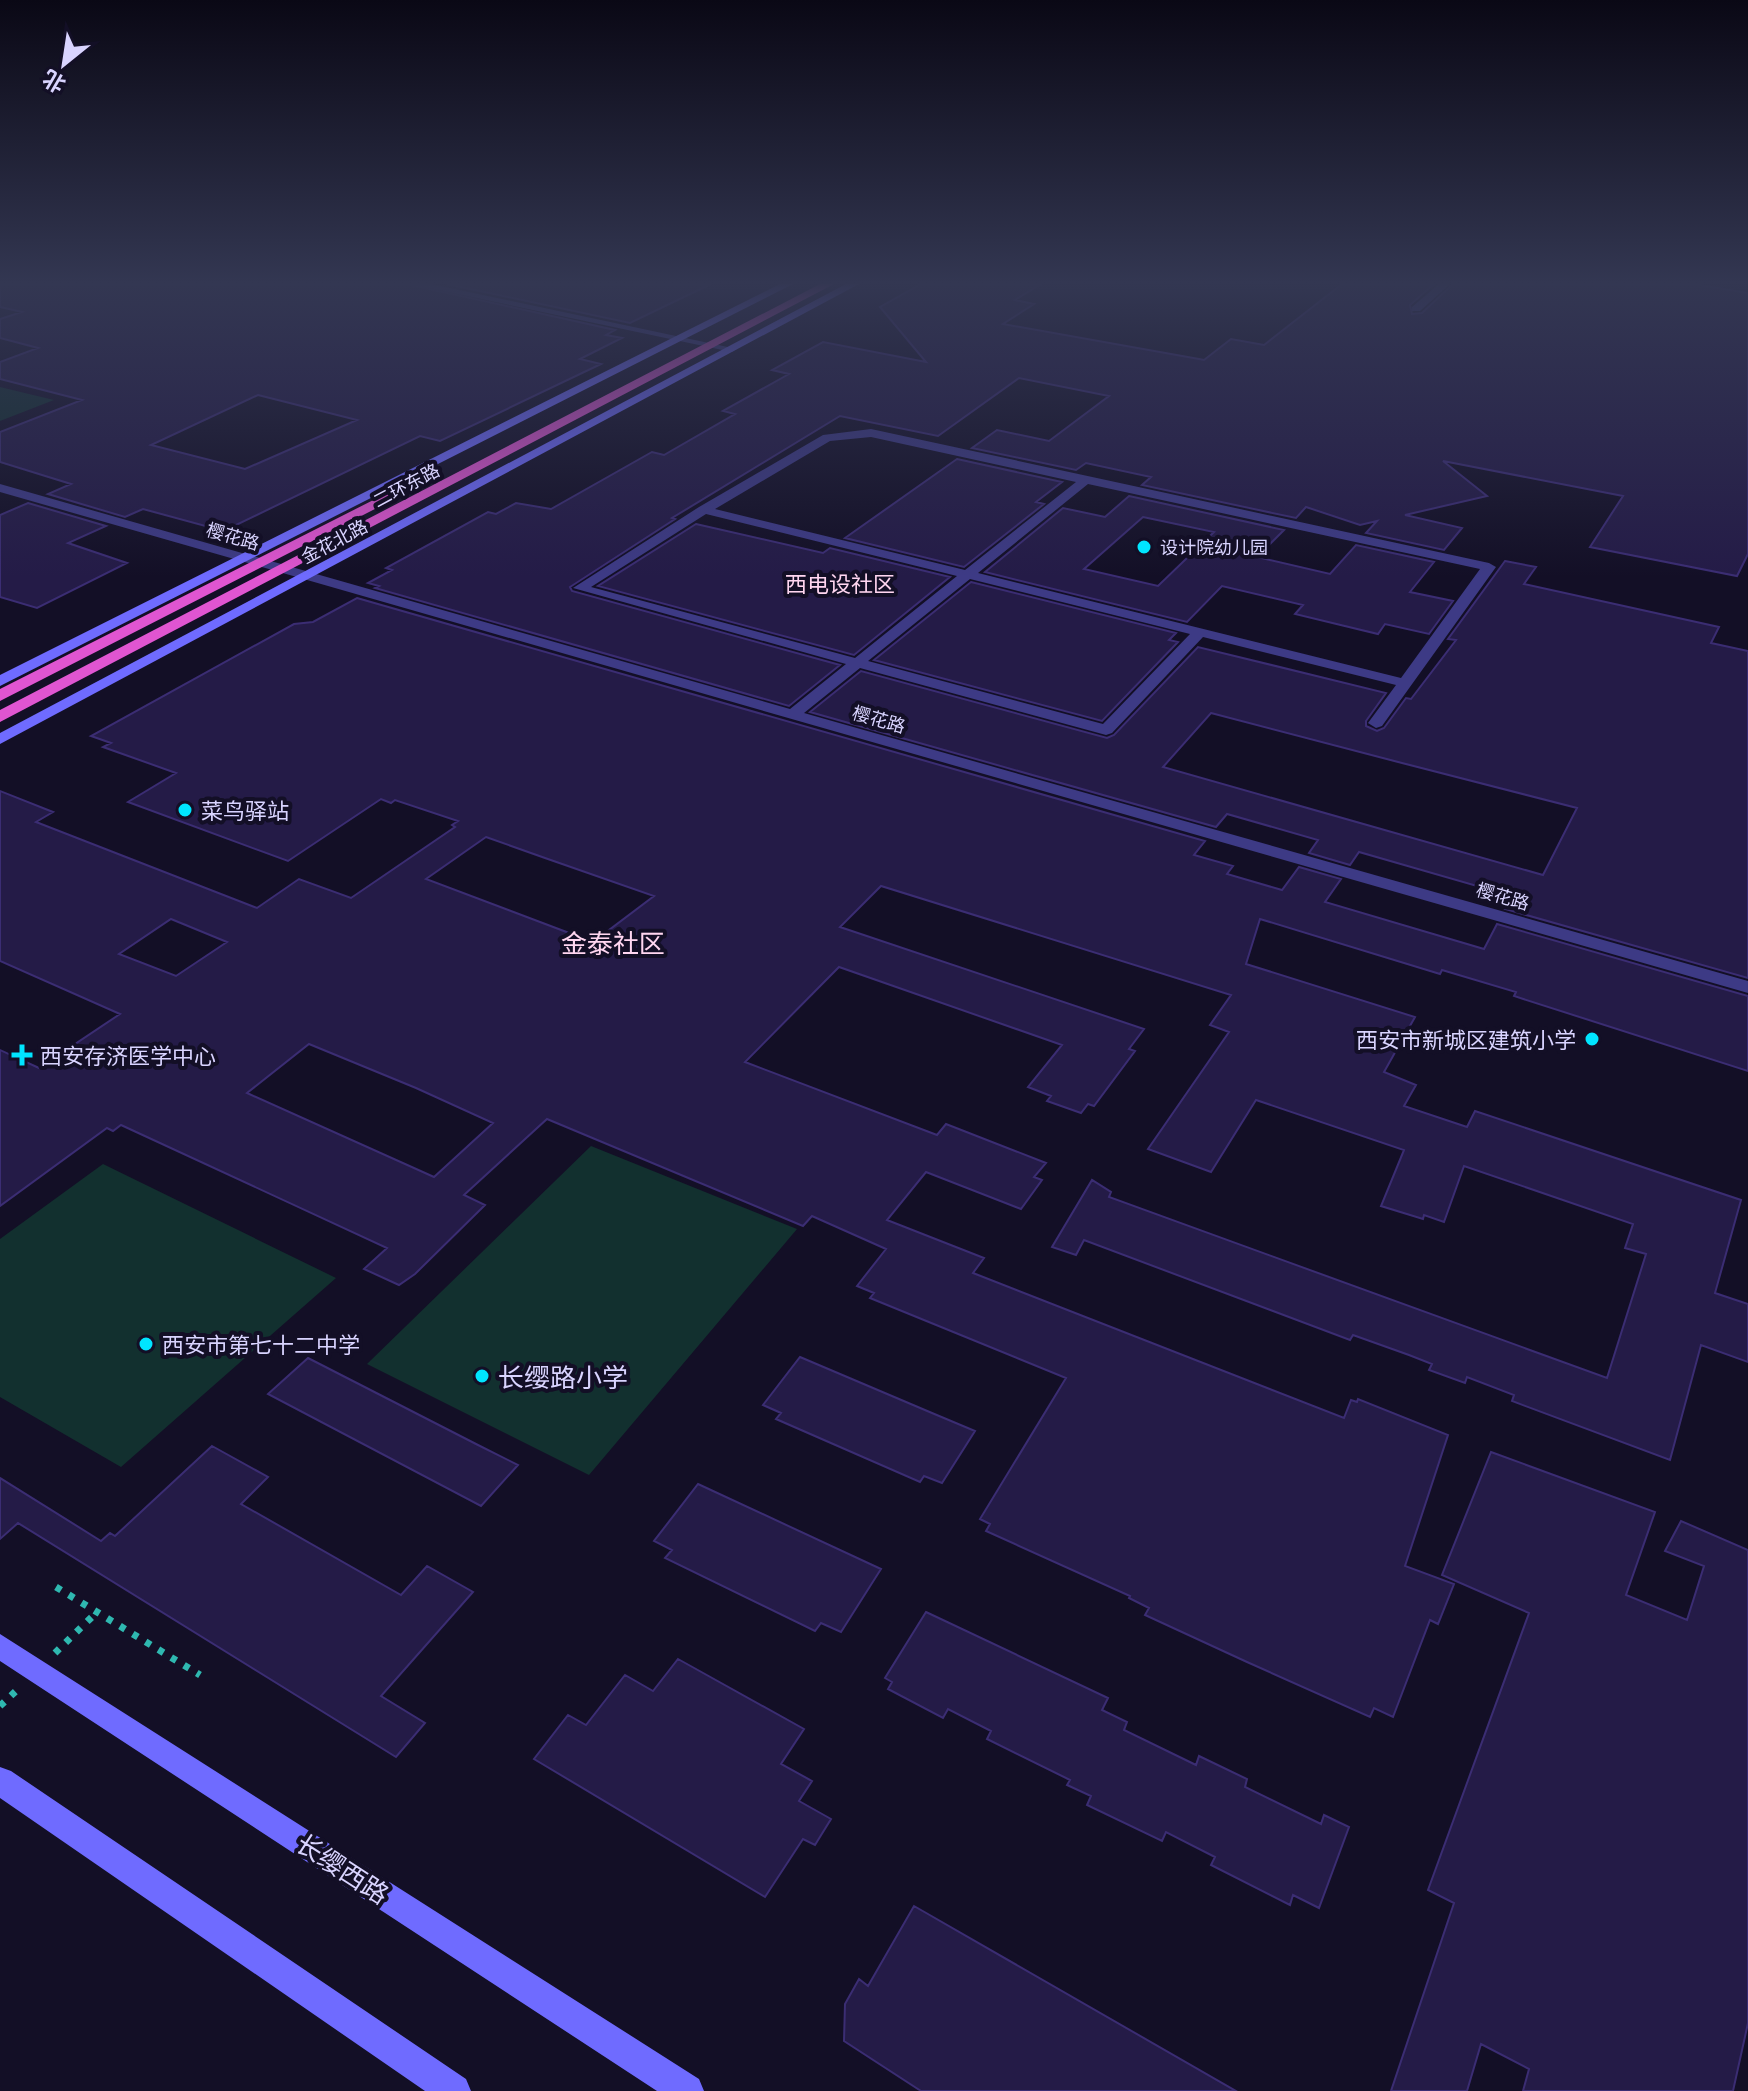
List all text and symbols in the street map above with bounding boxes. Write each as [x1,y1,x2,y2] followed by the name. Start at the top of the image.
[24,24,104,104] north arrow
[37,65,70,99] text: 北
[369,458,443,512] street label: 二环东路
[297,514,371,568] street label: 金花北路
[204,518,262,554] street label: 樱花路
[1160,536,1268,558] place label: 设计院幼儿园
[1135,538,1153,556] marker: 设计院幼儿园
[785,570,895,596] district label: 西电设社区
[850,701,908,737] street label: 樱花路
[201,797,289,823] place label: 菜鸟驿站
[176,801,194,819] marker: 菜鸟驿站
[1474,878,1532,914] street label: 樱花路
[561,927,665,958] district label: 金泰社区
[1356,1026,1576,1052] place label: 西安市新城区建筑小学
[1583,1030,1601,1048] marker: 西安市新城区建筑小学
[40,1042,216,1068] place label: 西安存济医学中心
[11,1044,33,1066] marker: 西安存济医学中心
[162,1331,360,1357] place label: 西安市第七十二中学
[137,1335,155,1353] marker: 西安市第七十二中学
[498,1361,628,1392] place label: 长缨路小学
[473,1367,491,1385] marker: 长缨路小学
[291,1827,395,1909] street label: 长缨西路

